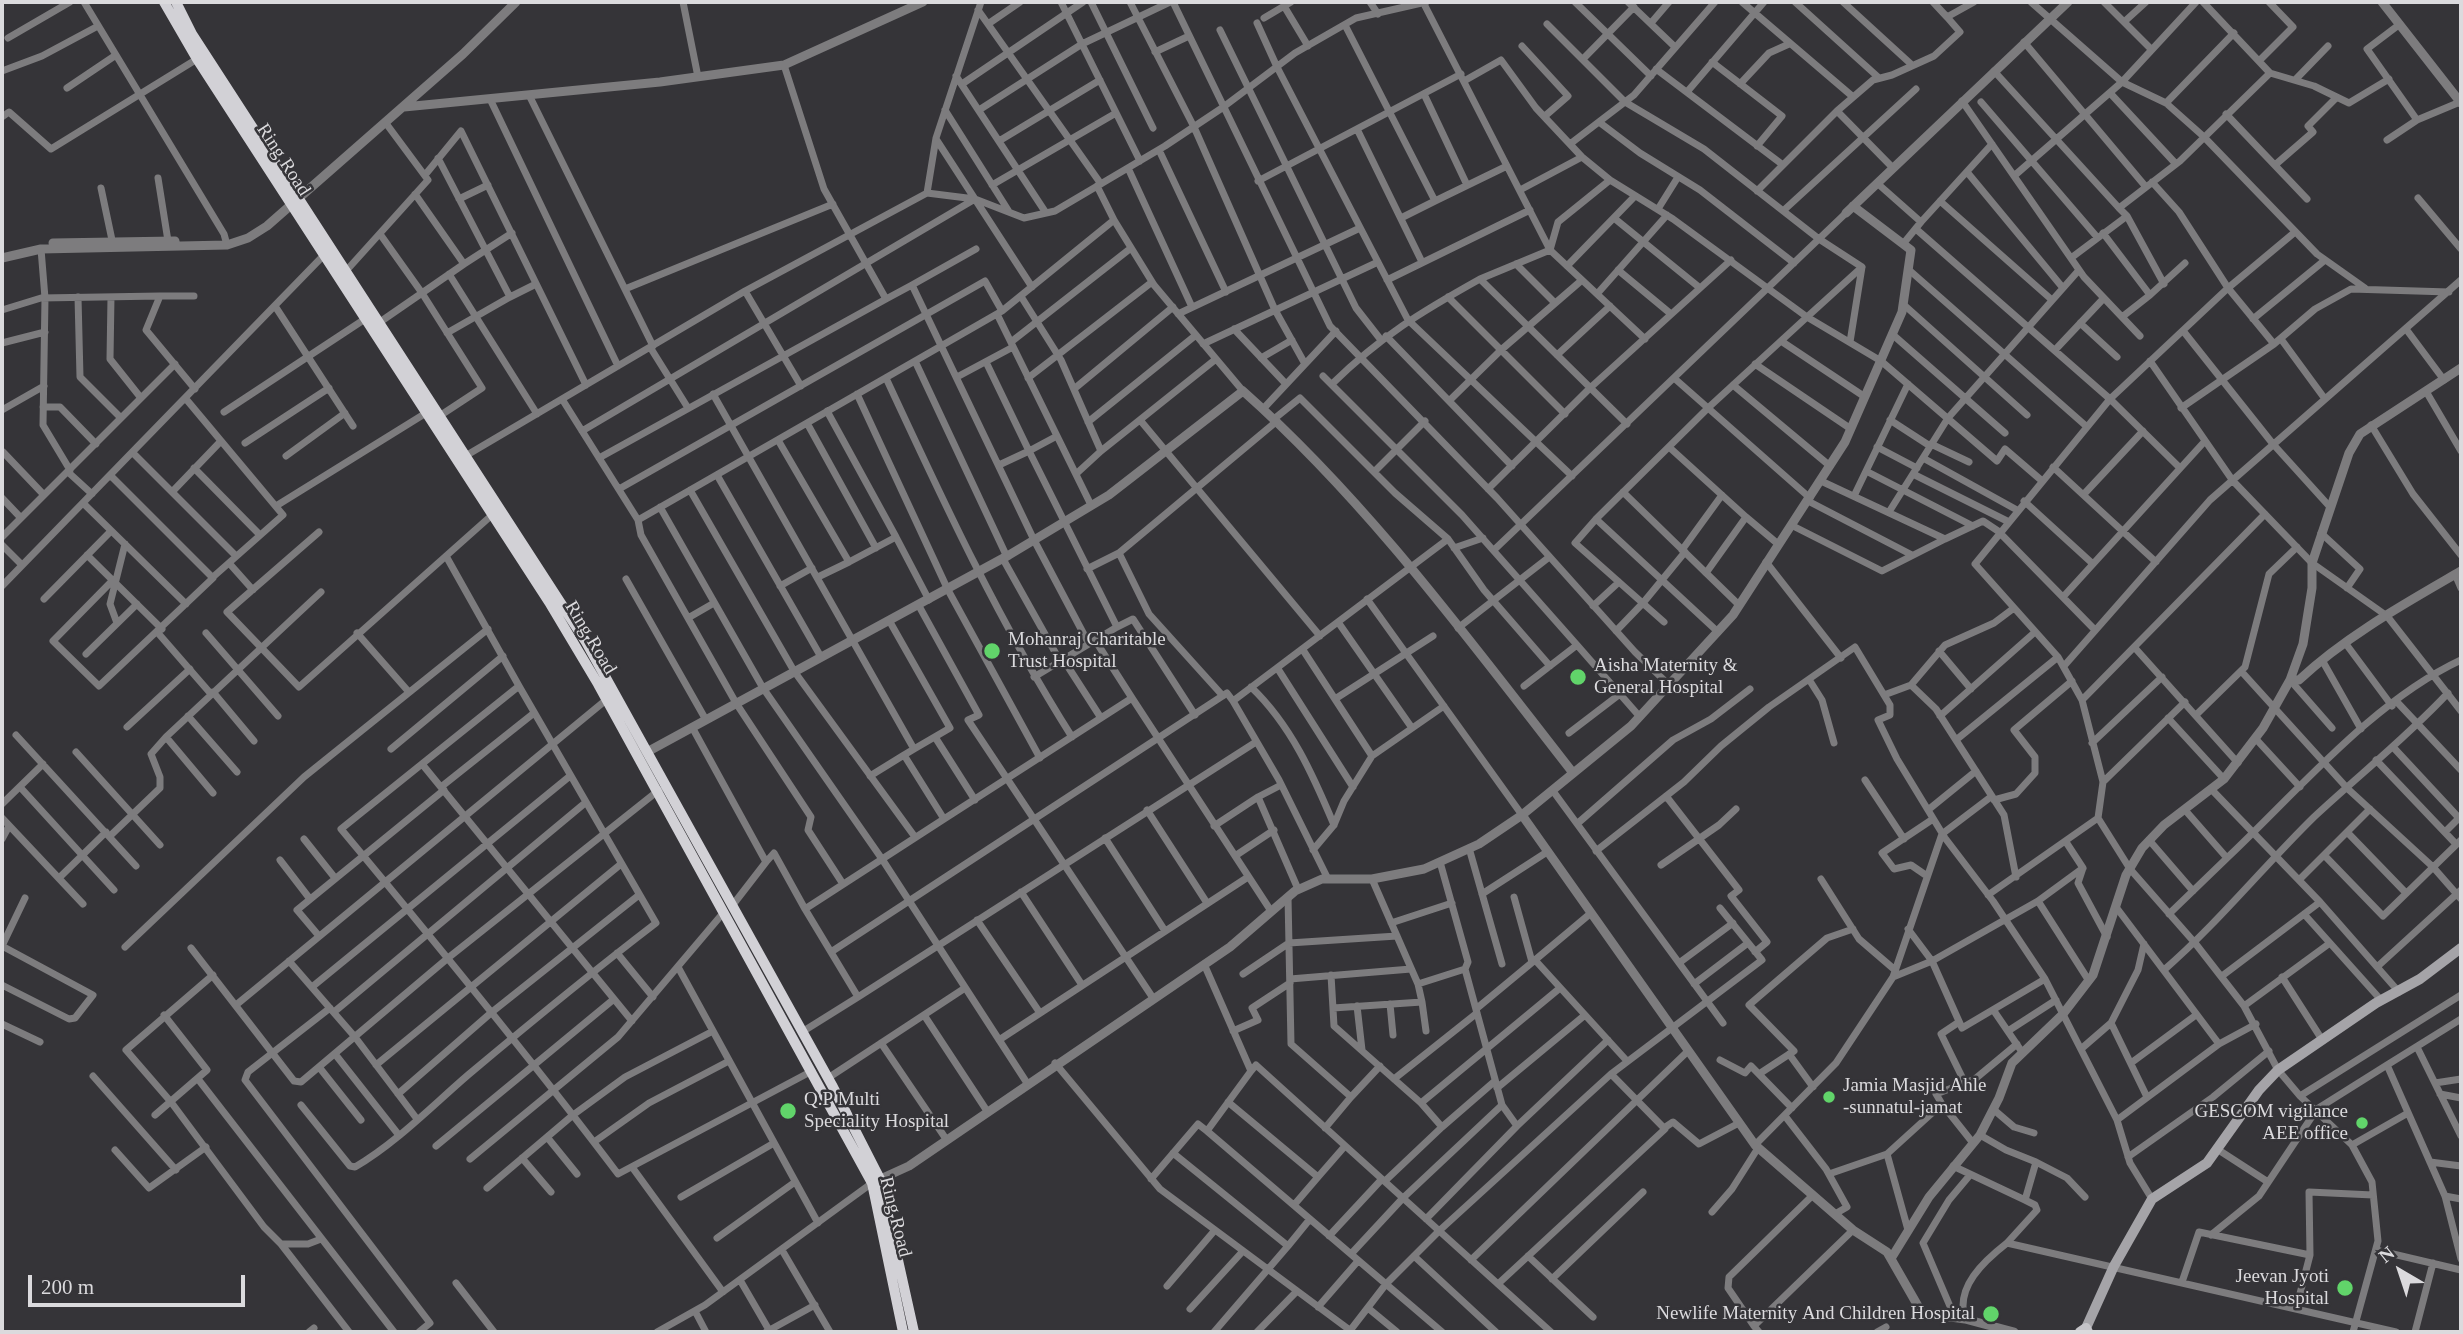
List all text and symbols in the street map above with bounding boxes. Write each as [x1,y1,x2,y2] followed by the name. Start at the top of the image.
[251,119,315,201] street label: Ring Road
[559,597,621,679] street label: Ring Road
[1008,629,1166,673] place label: Mohanraj Charitable Trust Hospital
[982,641,1002,661] marker: Mohanraj Charitable Trust Hospital
[1594,655,1738,699] place label: Aisha Maternity & General Hospital
[1568,667,1588,687] marker: Aisha Maternity & General Hospital
[1843,1075,1987,1119] place label: Jamia Masjid Ahle -sunnatul-jamat
[804,1089,949,1133] place label: Q.P Multi Speciality Hospital
[1821,1089,1837,1105] marker: Jamia Masjid Ahle -sunnatul-jamat
[778,1101,798,1121] marker: Q.P Multi Speciality Hospital
[2194,1101,2348,1145] place label: GESCOM vigilance AEE office
[2354,1115,2370,1131] marker: GESCOM vigilance AEE office
[874,1175,916,1259] street label: Ring Road
[2365,1236,2435,1306] north arrow
[2375,1242,2398,1267] text: N
[32,1260,248,1304] scale bar
[2236,1266,2329,1310] place label: Jeevan Jyoti Hospital
[41,1275,94,1299] text: 200 m
[2335,1278,2355,1298] marker: Jeevan Jyoti Hospital
[1656,1303,1975,1325] place label: Newlife Maternity And Children Hospital
[1981,1304,2001,1324] marker: Newlife Maternity And Children Hospital

